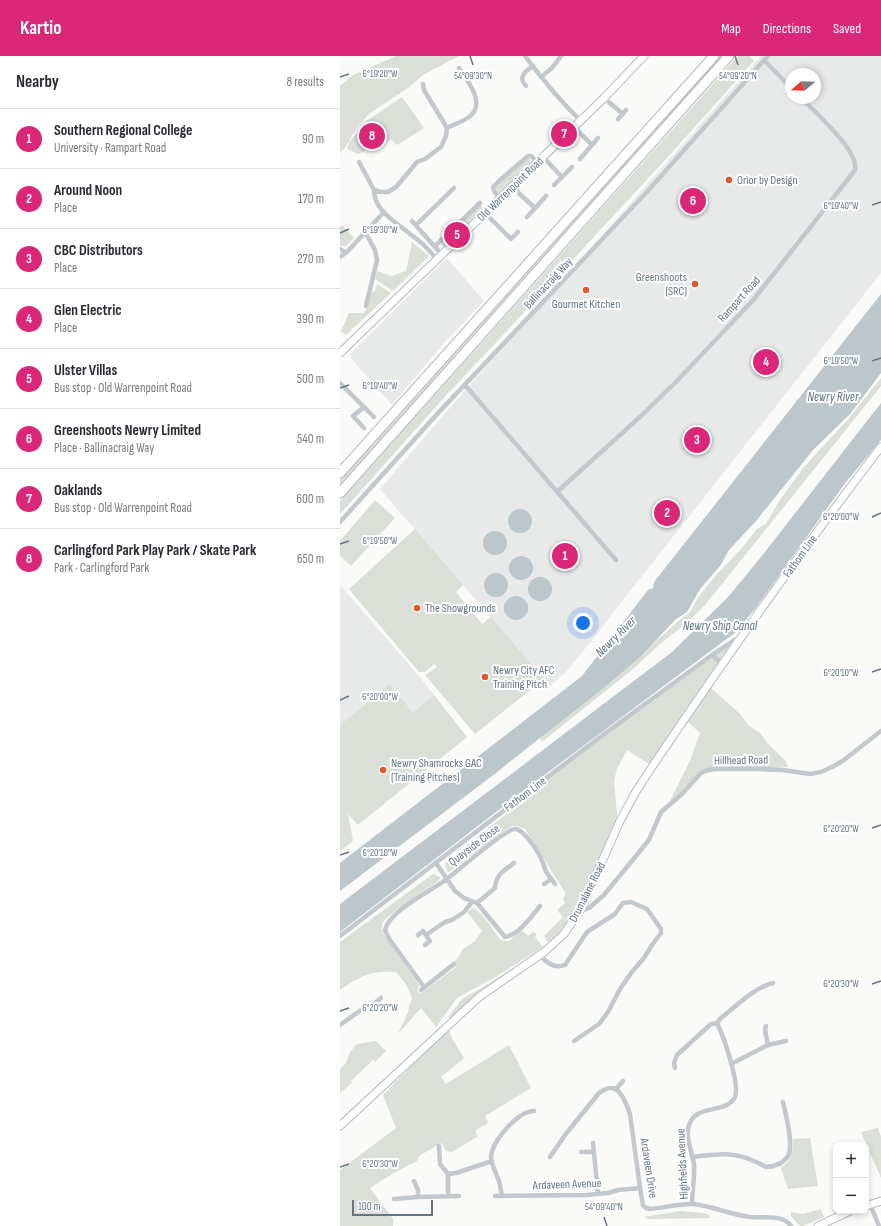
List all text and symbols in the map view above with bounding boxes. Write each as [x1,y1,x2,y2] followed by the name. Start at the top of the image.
[20,17,62,40] text: Kartio
[721,20,741,37] text: Map
[763,20,811,37] text: Directions
[833,20,861,37] text: Saved
[363,68,398,80] text: 6°19'20"W
[785,68,821,104] north arrow
[454,70,492,82] text: 54°09'30"N
[719,70,757,82] text: 54°09'20"N
[16,72,59,92] text: Nearby
[286,74,324,90] text: 8 results
[551,119,577,149] pin: 7
[54,121,192,140] text: Southern Regional College
[359,121,385,151] pin: 8
[26,131,32,147] text: 1
[302,131,324,147] text: 90 m
[54,140,166,156] text: University · Rampart Road
[474,154,547,225] street label: Old Warrenpoint Road
[737,173,798,188] place label: Orior by Design
[724,175,734,185] marker: Orior by Design
[54,181,122,200] text: Around Noon
[680,186,706,216] pin: 6
[26,191,32,207] text: 2
[298,191,324,207] text: 170 m
[54,200,77,216] text: Place
[824,200,859,212] text: 6°19'40"W
[444,220,470,250] pin: 5
[363,224,398,236] text: 6°19'30"W
[54,241,143,260] text: CBC Distributors
[26,251,32,267] text: 3
[297,251,324,267] text: 270 m
[521,254,576,312] street label: Ballinacraig Way
[54,260,77,276] text: Place
[636,270,687,299] place label: Greenshoots (SRC)
[715,273,764,325] street label: Rampart Road
[690,279,700,289] marker: Greenshoots (SRC)
[581,285,591,295] marker: Gourmet Kitchen
[552,297,620,312] place label: Gourmet Kitchen
[54,301,122,320] text: Glen Electric
[26,311,32,327] text: 4
[297,311,324,327] text: 390 m
[54,320,77,336] text: Place
[753,347,779,377] pin: 4
[824,355,859,367] text: 6°19'50"W
[54,361,117,380] text: Ulster Villas
[26,371,32,387] text: 5
[297,371,324,387] text: 500 m
[54,380,192,396] text: Bus stop · Old Warrenpoint Road
[363,380,398,392] text: 6°19'40"W
[807,389,860,405] water label: Newry River
[54,421,201,440] text: Greenshoots Newry Limited
[684,425,710,455] pin: 3
[26,431,32,447] text: 6
[297,431,324,447] text: 540 m
[54,440,154,456] text: Place · Ballinacraig Way
[54,481,102,500] text: Oaklands
[26,491,32,507] text: 7
[296,491,324,507] text: 600 m
[654,498,680,528] pin: 2
[54,500,192,516] text: Bus stop · Old Warrenpoint Road
[823,511,859,523] text: 6°20'00"W
[780,532,821,581] street label: Fathom Line
[363,535,398,547] text: 6°19'50"W
[54,541,256,560] text: Carlingford Park Play Park / Skate Park
[552,541,578,571] pin: 1
[26,551,32,567] text: 8
[297,551,324,567] text: 650 m
[54,560,149,576] text: Park · Carlingford Park
[425,601,496,616] place label: The Showgrounds
[412,603,422,613] marker: The Showgrounds
[592,612,640,660] water label: Newry River
[573,613,593,633] your location
[683,618,758,634] water label: Newry Ship Canal
[493,663,555,692] place label: Newry City AFC Training Pitch
[824,667,859,679] text: 6°20'10"W
[480,672,490,682] marker: Newry City AFC Training Pitch
[362,691,398,703] text: 6°20'00"W
[714,753,768,768] street label: Hillhead Road
[391,756,482,785] place label: Newry Shamrocks GAC (Training Pitches)
[378,765,388,775] marker: Newry Shamrocks GAC (Training Pitches)
[501,774,550,815] street label: Fathom Line
[446,821,503,870] street label: Quayside Close
[823,823,859,835] text: 6°20'20"W
[363,847,398,859] text: 6°20'10"W
[566,860,609,925] street label: Drumalane Road
[823,978,859,990] text: 6°20'30"W
[362,1002,398,1014] text: 6°20'20"W
[673,1128,692,1200] street label: Highfields Avenue
[636,1136,661,1199] street label: Ardaveen Drive
[833,1142,869,1214] map controls
[833,1142,869,1178] button: +
[362,1158,398,1170] text: 6°20'30"W
[531,1176,602,1193] street label: Ardaveen Avenue
[833,1178,869,1214] button: −
[352,1198,433,1217] scale bar
[358,1200,380,1213] text: 100 m
[585,1201,623,1213] text: 54°09'40"N

